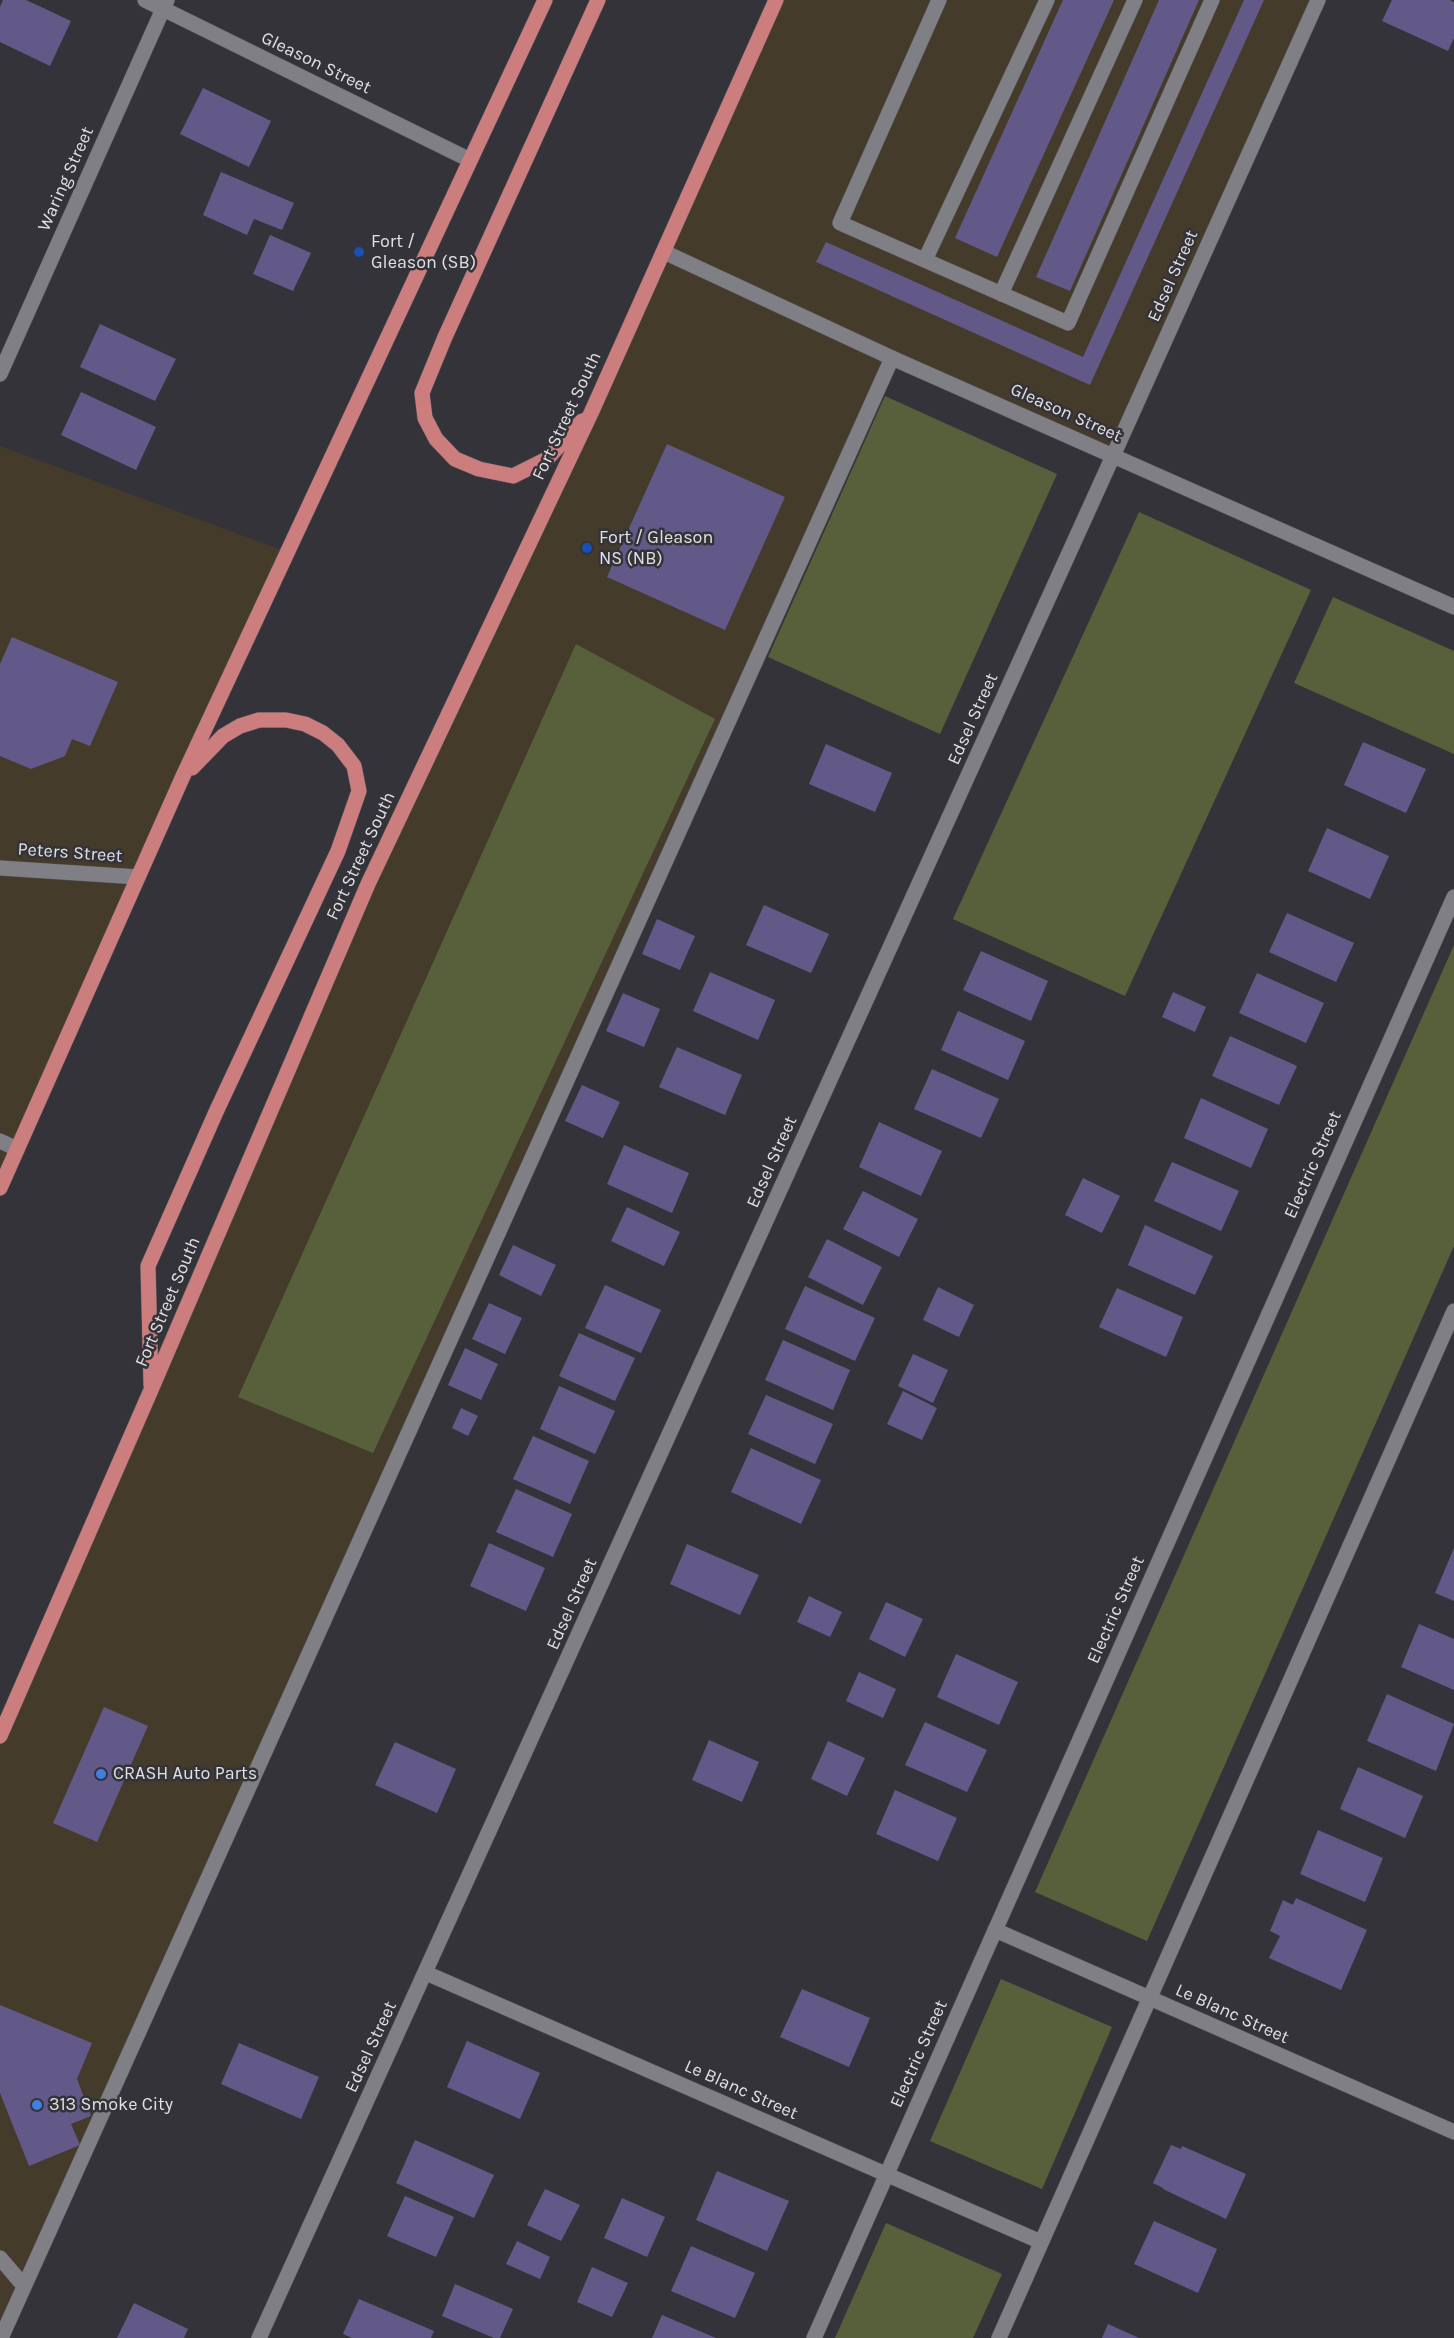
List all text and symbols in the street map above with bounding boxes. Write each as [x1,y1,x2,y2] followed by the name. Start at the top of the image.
[258,27,374,99] street label: Gleason Street
[33,123,99,235] street label: Waring Street
[1143,227,1203,325] street label: Edsel Street
[371,231,476,274] place label: Fort / Gleason (SB)
[352,245,366,259] marker: Fort / Gleason (SB)
[528,348,606,484] street label: Fort Street South
[1007,379,1125,447] street label: Gleason Street
[599,527,713,570] place label: Fort / Gleason NS (NB)
[580,541,594,555] marker: Fort / Gleason NS (NB)
[943,670,1003,768] street label: Edsel Street
[322,788,400,924] street label: Fort Street South
[17,839,123,867] street label: Peters Street
[1280,1108,1346,1222] street label: Electric Street
[742,1113,802,1211] street label: Edsel Street
[131,1234,205,1370] street label: Fort Street South
[1083,1553,1149,1667] street label: Electric Street
[542,1555,602,1653] street label: Edsel Street
[113,1763,257,1785] place label: CRASH Auto Parts
[94,1767,108,1781] marker: CRASH Auto Parts
[1172,1979,1292,2049] street label: Le Blanc Street
[886,1997,952,2111] street label: Electric Street
[340,1998,402,2096] street label: Edsel Street
[681,2055,801,2125] street label: Le Blanc Street
[49,2094,173,2116] place label: 313 Smoke City
[30,2098,44,2112] marker: 313 Smoke City

